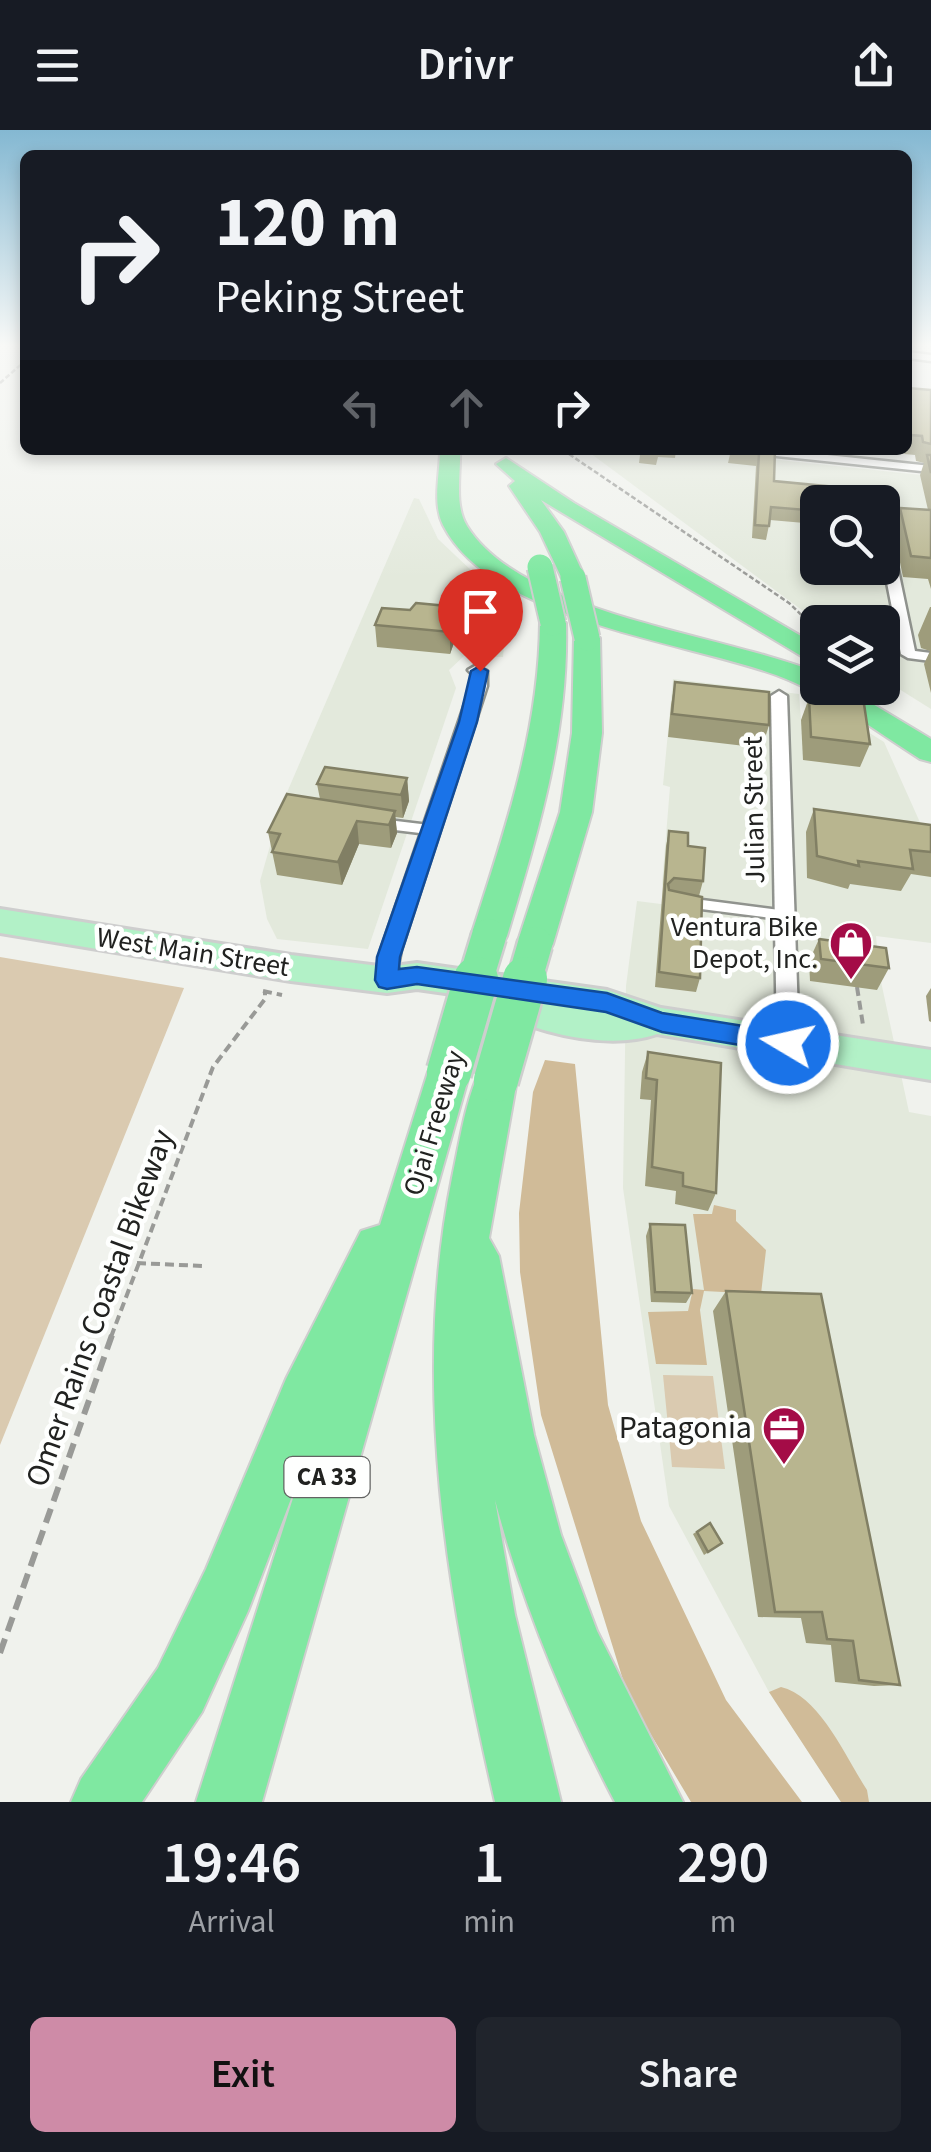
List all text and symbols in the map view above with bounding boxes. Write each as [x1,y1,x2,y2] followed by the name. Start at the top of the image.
[418,33,513,97] text: Drivr
[30,38,85,93] icon: menu
[846,38,901,93] icon: share
[215,173,400,273] text: 120 m
[50,190,180,320] icon: right
[215,266,464,330] text: Peking Street
[334,380,389,435] icon: left
[439,380,494,435] icon: ahead
[544,380,599,435] icon: right
[800,485,900,705] map controls
[800,485,900,585] button: search
[438,569,523,672] pin
[453,584,508,639] icon: arrive
[800,605,900,705] button: layers
[733,735,775,884] street label: Julian Street
[671,907,818,979] place label: Ventura Bike Depot, Inc.
[94,917,293,987] street label: West Main Street
[828,920,874,981] shop icon: Ventura Bike Depot, Inc.
[736,991,840,1095] position arrow
[393,1046,475,1200] street label: Ojai Freeway
[14,1123,186,1493] street label: Omer Rains Coastal Bikeway
[619,1405,752,1451] place label: Patagonia
[761,1405,807,1466] office icon: Patagonia
[284,1457,370,1497] road number: CA 33
[162,1821,301,1906] text: 19:46
[474,1821,505,1906] text: 1
[677,1821,769,1906] text: 290
[189,1899,275,1945] text: Arrival
[463,1899,515,1945] text: min
[710,1899,736,1945] text: m
[30,2017,456,2132] button: Exit
[476,2017,901,2132] button: Share

